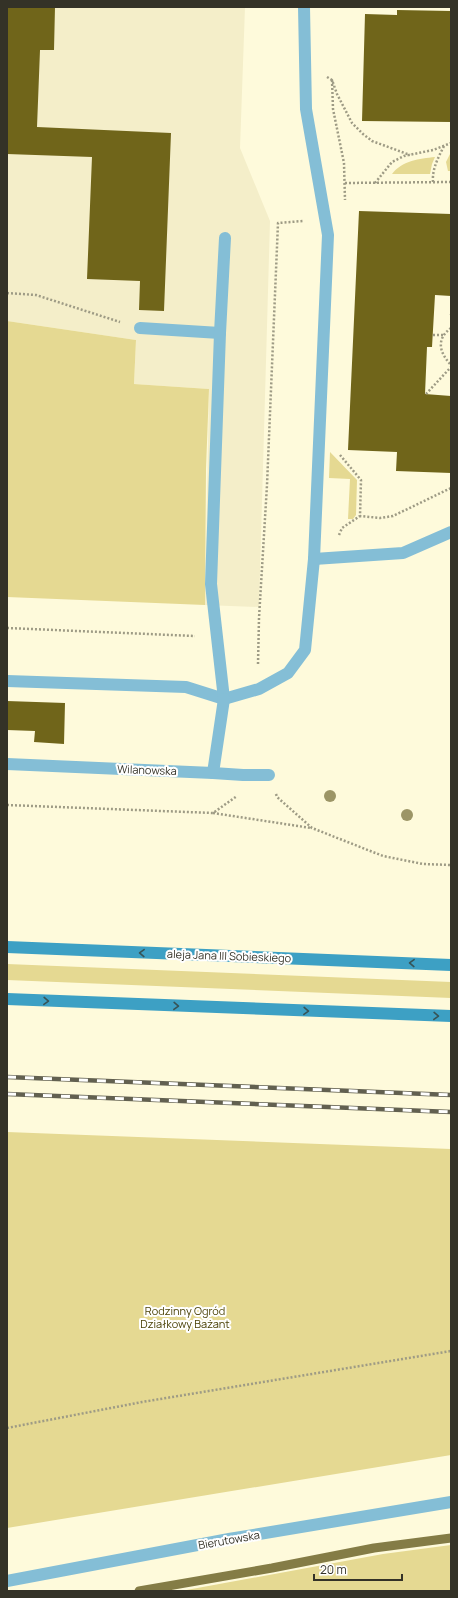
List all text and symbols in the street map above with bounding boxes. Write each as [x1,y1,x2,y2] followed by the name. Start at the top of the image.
[117,761,177,778] street label: Wilanowska
[167,946,292,965] street label: aleja Jana III Sobieskiego
[139,948,145,957] one-way arrow
[409,959,415,968] one-way arrow
[43,997,49,1005] one-way arrow
[173,1002,179,1010] one-way arrow
[303,1006,309,1015] one-way arrow
[433,1011,439,1020] one-way arrow
[140,1303,230,1331] park label: Rodzinny Ogród Działkowy Bażant
[197,1527,261,1552] street label: Bierutowska
[314,1556,402,1582] scale bar
[320,1561,347,1578] text: 20 m

